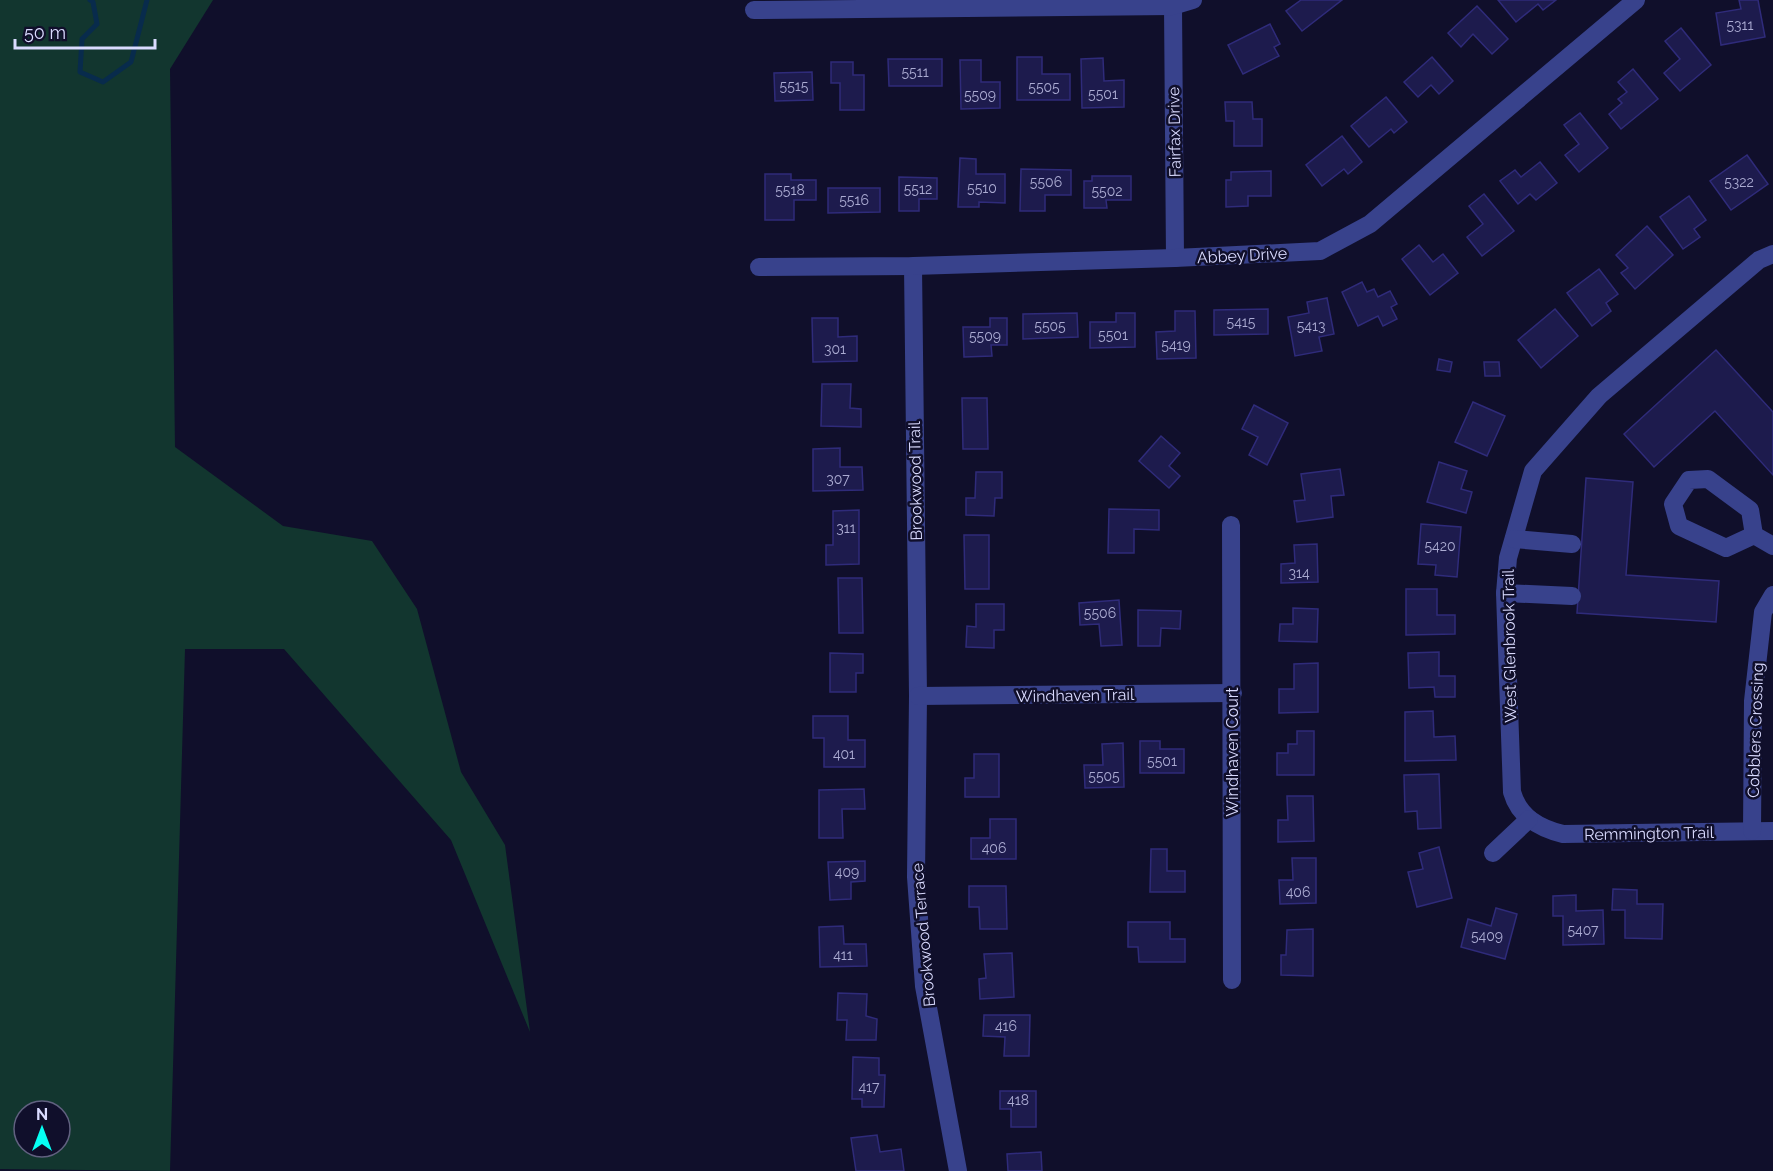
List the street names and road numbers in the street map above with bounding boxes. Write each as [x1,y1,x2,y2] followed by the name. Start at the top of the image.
[1164,87,1185,177] street label: Fairfax Drive
[1196,244,1288,267] street label: Abbey Drive
[905,421,926,541] street label: Brookwood Trail
[1499,568,1520,723] street label: West Glenbrook Trail
[1744,662,1767,798] street label: Cobblers Crossing
[1016,685,1135,706] street label: Windhaven Trail
[1223,687,1242,817] street label: Windhaven Court
[1584,823,1715,844] street label: Remmington Trail
[908,862,939,1008] street label: Brookwood Terrace

